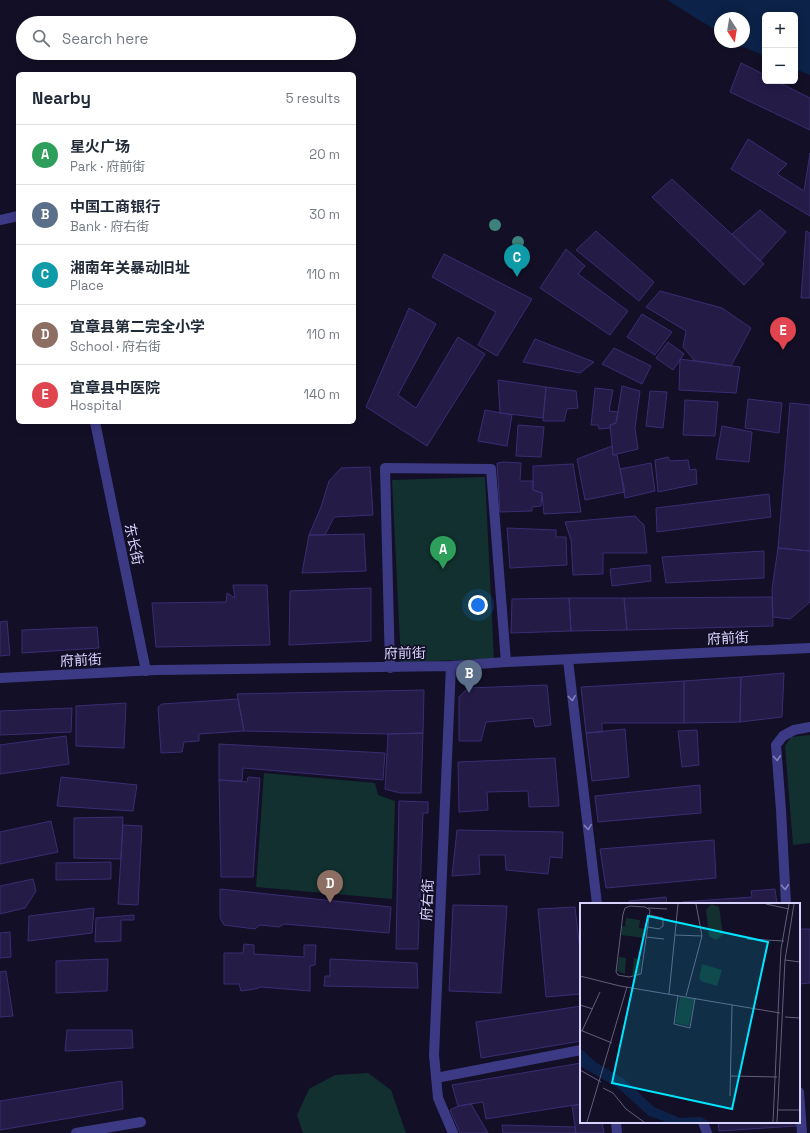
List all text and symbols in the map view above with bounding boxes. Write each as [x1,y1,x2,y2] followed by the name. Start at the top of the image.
[714,12,750,48] north arrow
[762,12,798,84] map controls
[762,12,798,48] button: +
[16,16,356,60] search box
[30,27,52,49] icon: search
[62,29,148,48] text: Search here
[762,48,798,84] button: −
[32,87,91,109] text: Nearby
[286,90,340,107] text: 5 results
[70,137,130,156] text: 星火广场
[41,146,49,163] text: A
[309,146,340,163] text: 20 m
[70,158,145,175] text: Park · 府前街
[70,197,160,216] text: 中国工商银行
[41,206,49,223] text: B
[309,206,340,223] text: 30 m
[70,218,149,235] text: Bank · 府右街
[504,244,530,277] pin: C
[70,258,190,277] text: 湘南年关暴动旧址
[41,266,49,283] text: C
[306,266,340,283] text: 110 m
[70,277,104,294] text: Place
[70,317,205,336] text: 宜章县第二完全小学
[770,317,796,350] pin: E
[41,326,49,343] text: D
[306,326,340,343] text: 110 m
[70,338,161,355] text: School · 府右街
[70,378,160,397] text: 宜章县中医院
[41,386,49,403] text: E
[304,386,340,403] text: 140 m
[70,397,122,414] text: Hospital
[121,522,147,566] street label: 东长街
[430,536,456,569] pin: A
[468,595,488,615] your location
[707,628,749,648] street label: 府前街
[384,644,426,662] street label: 府前街
[60,650,102,670] street label: 府前街
[456,660,482,693] pin: B
[567,695,576,701] one-way arrow
[773,755,782,761] one-way arrow
[583,824,592,830] one-way arrow
[317,870,343,903] pin: D
[417,879,437,921] street label: 府右街
[781,884,789,890] one-way arrow
[580,903,800,1123] inset map

